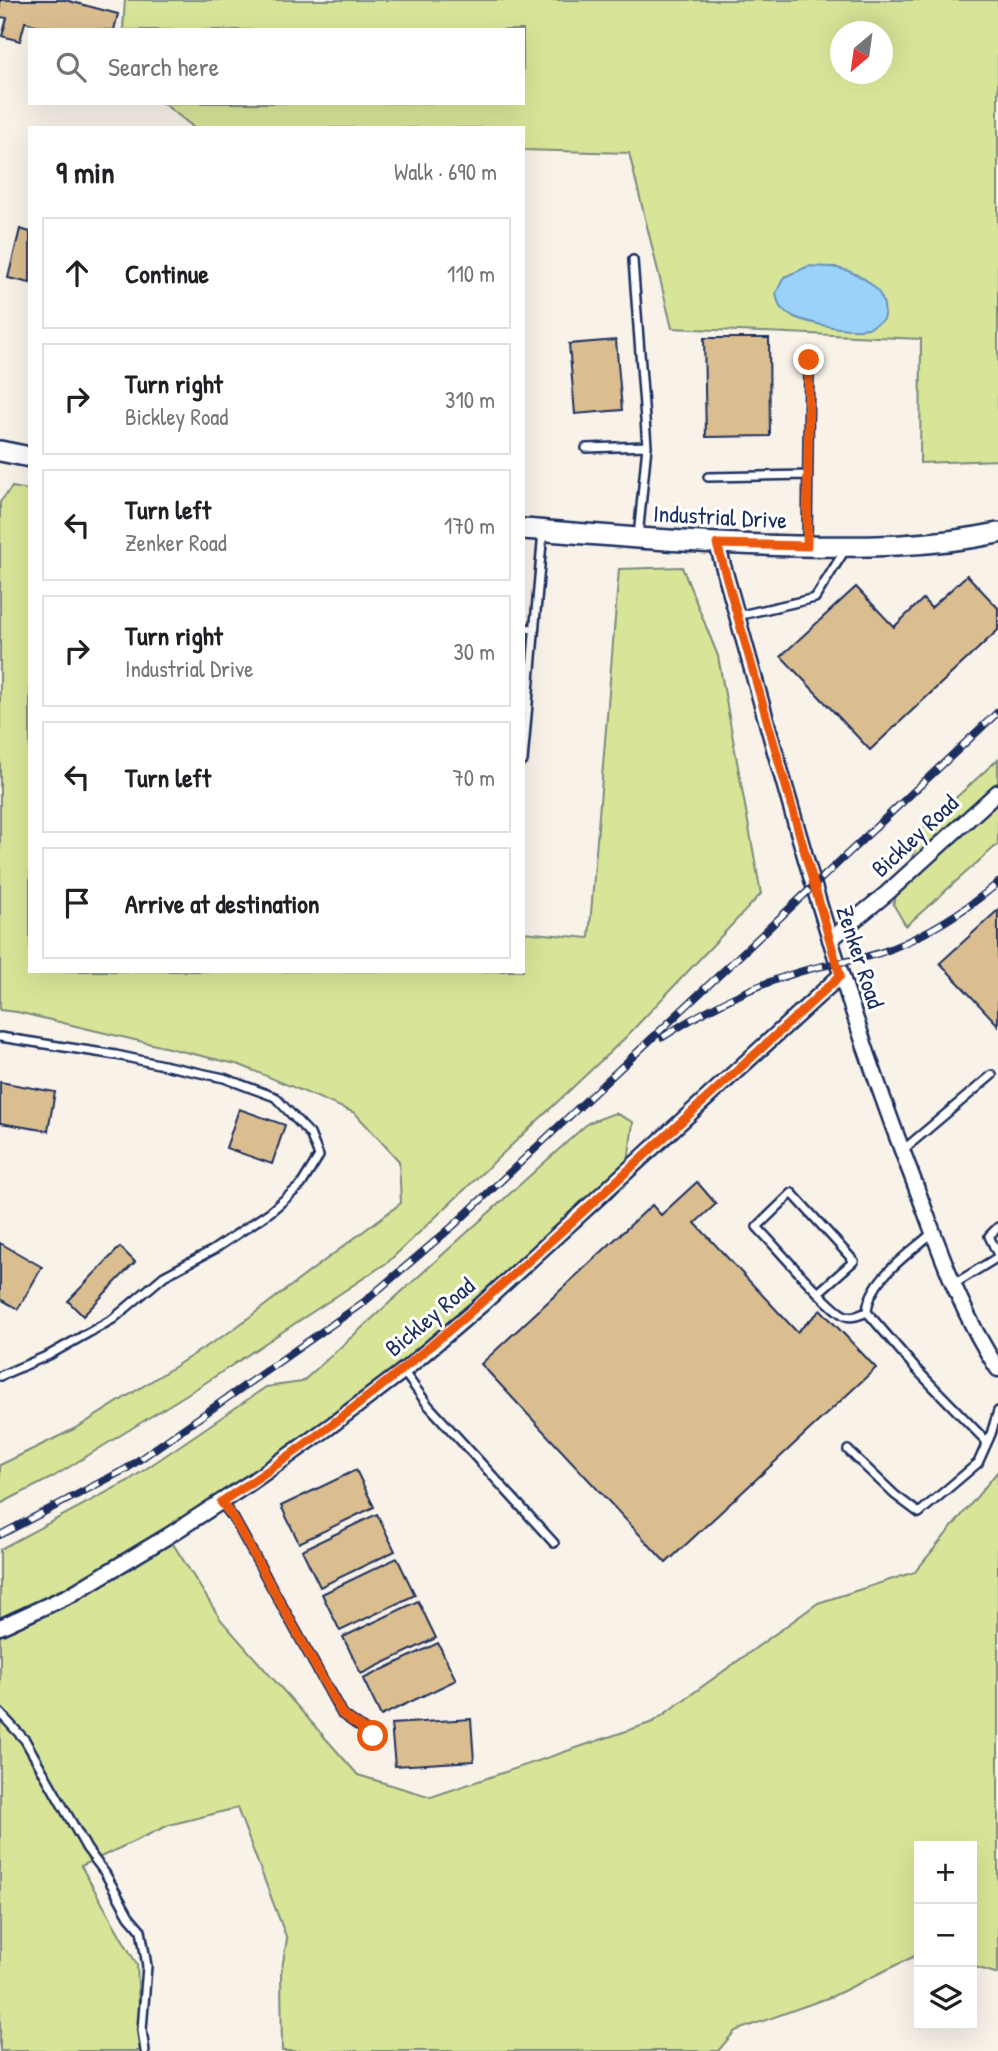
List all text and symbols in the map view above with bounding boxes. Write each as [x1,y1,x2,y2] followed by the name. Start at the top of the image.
[830,21,893,84] north arrow
[28,28,525,105] search box
[52,48,90,86] icon: search
[108,49,219,84] text: Search here
[56,152,115,192] text: 9 min
[394,156,497,187] text: Walk · 690 m
[58,254,96,292] icon: ahead
[125,256,209,291] text: Continue
[447,258,495,289] text: 110 m
[793,344,824,375] route end
[125,366,223,401] text: Turn right
[58,380,96,418] icon: right
[445,384,495,415] text: 310 m
[125,401,228,432] text: Bickley Road
[125,492,211,527] text: Turn left
[652,497,788,536] street label: Industrial Drive
[58,506,96,544] icon: left
[444,510,495,541] text: 170 m
[125,527,227,558] text: Zenker Road
[125,618,223,653] text: Turn right
[58,632,96,670] icon: right
[453,636,495,667] text: 30 m
[125,653,253,684] text: Industrial Drive
[58,758,96,796] icon: left
[125,760,211,795] text: Turn left
[452,762,495,793] text: 70 m
[864,787,965,884] street label: Bickley Road
[58,884,96,922] icon: arrive
[125,886,320,921] text: Arrive at destination
[829,901,893,1012] street label: Zenker Road
[378,1269,481,1363] street label: Bickley Road
[357,1720,388,1751] route start
[914,1841,977,2030] map controls
[914,1841,977,1904] button: +
[914,1904,977,1967] button: −
[914,1967,977,2030] button: layers

